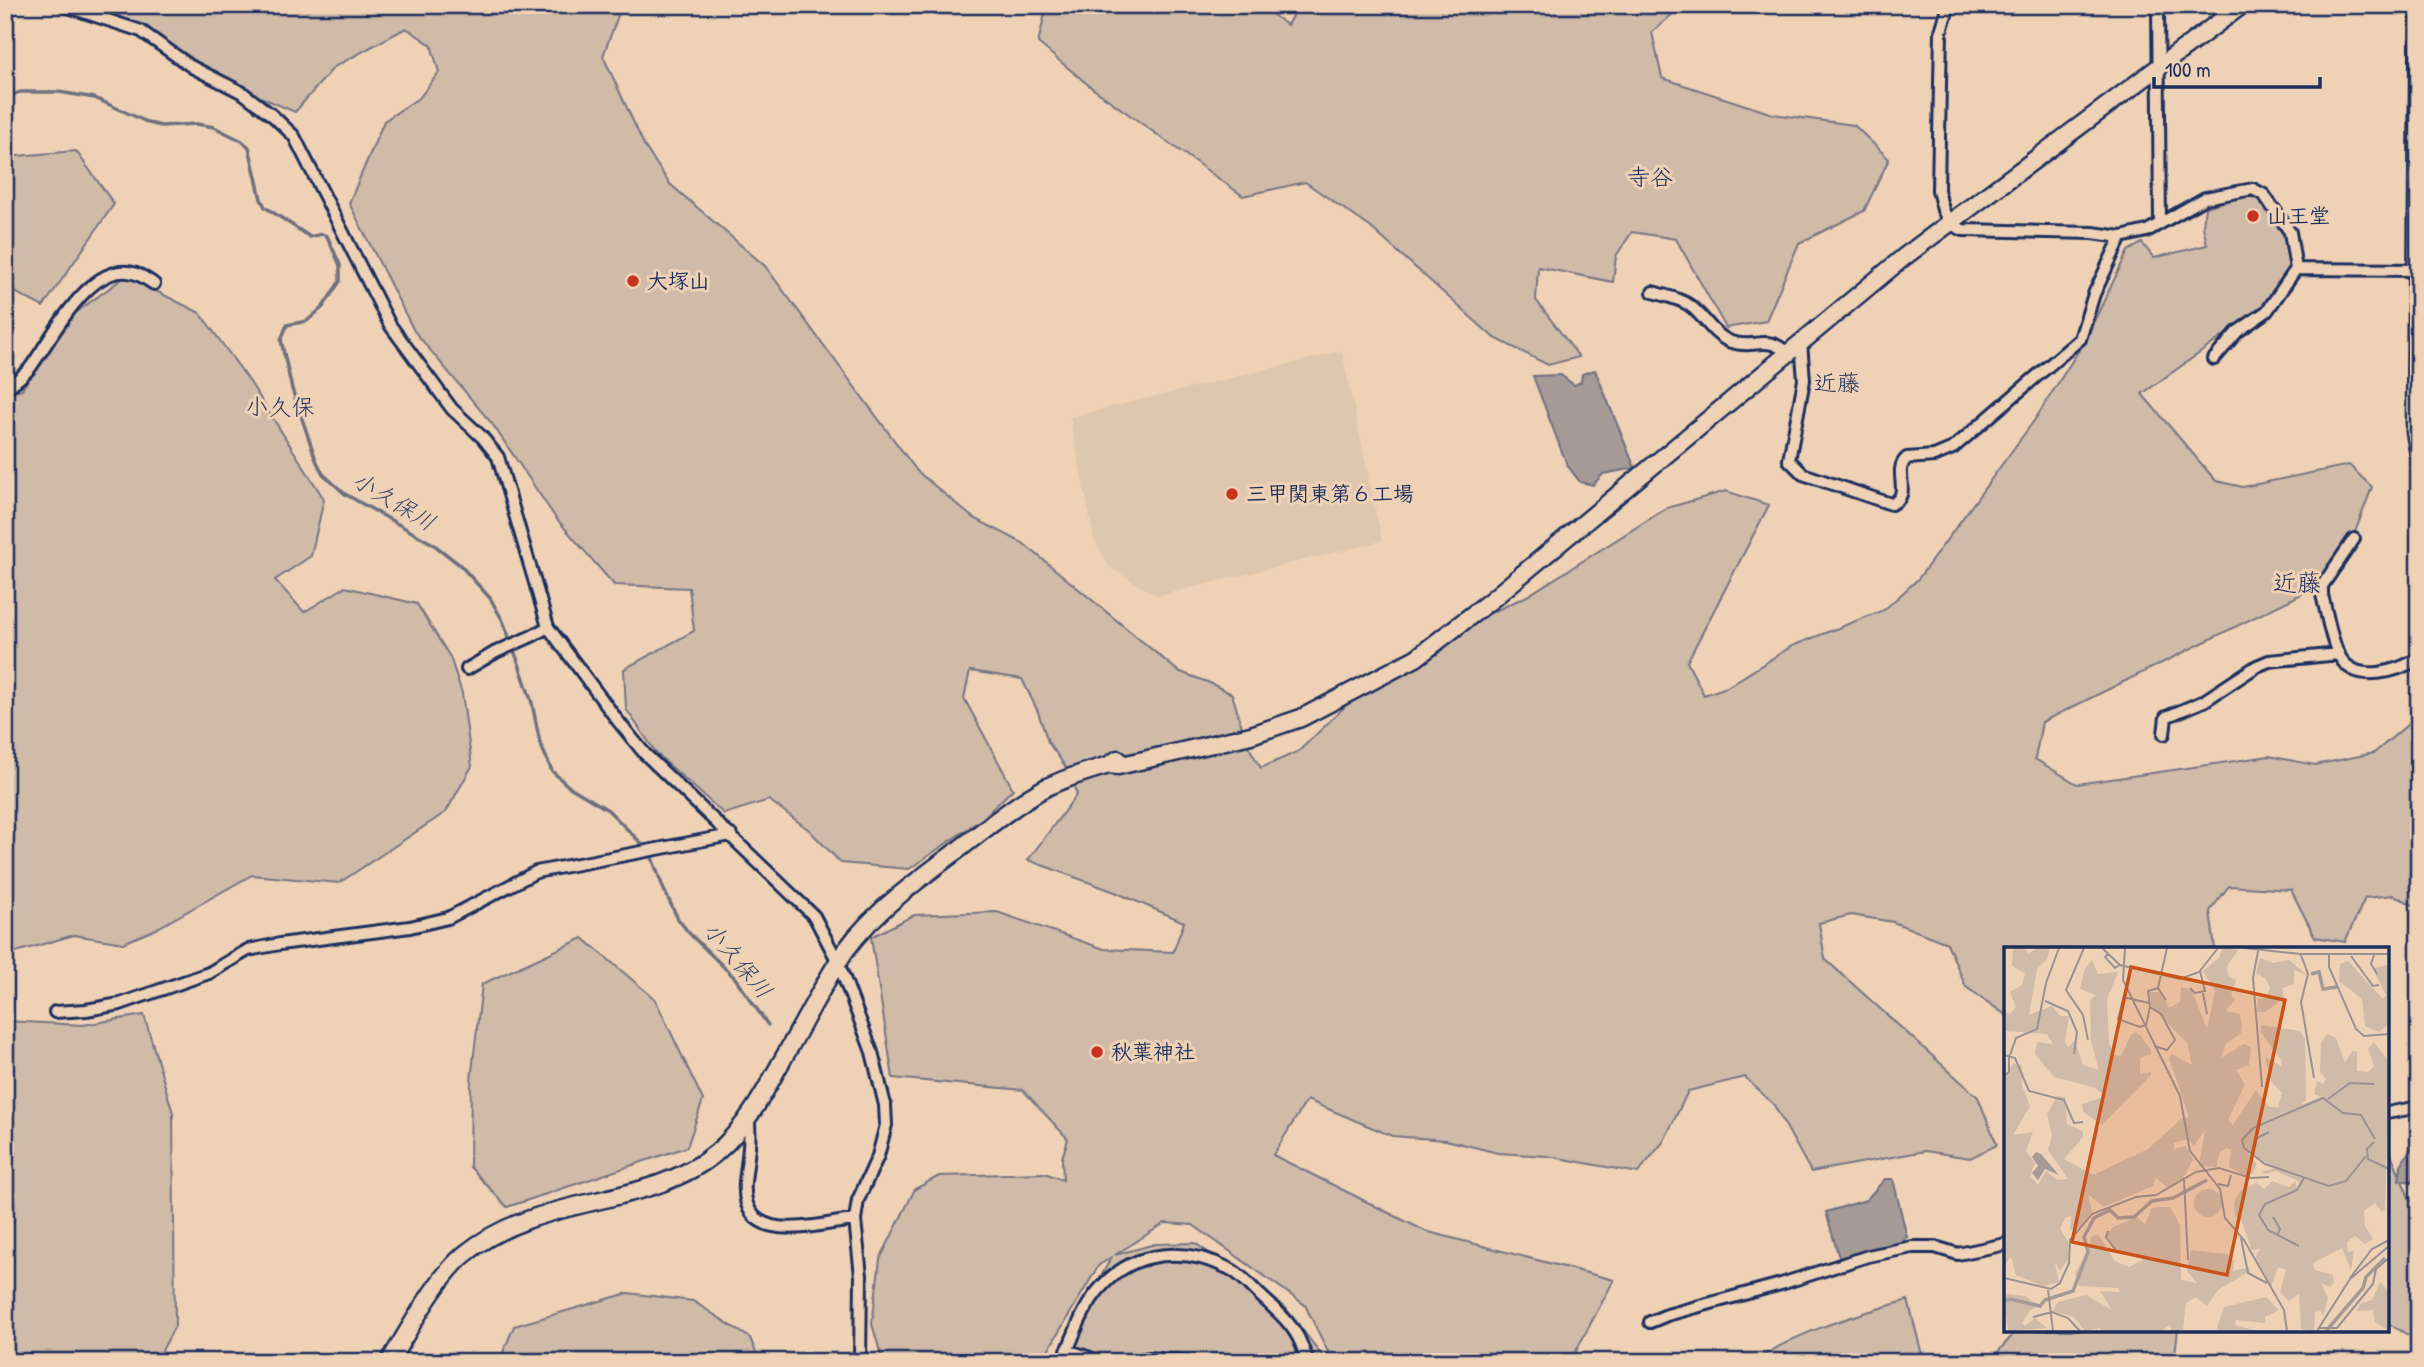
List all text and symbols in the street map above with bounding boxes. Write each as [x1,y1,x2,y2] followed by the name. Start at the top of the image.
[2154,46,2321,90] scale bar
[2165,55,2211,84] text: 100 m
[1627,161,1673,192] district label: 寺谷
[2267,201,2330,230] place label: 山王堂
[2245,208,2261,224] marker: 山王堂
[647,266,710,295] place label: 大塚山
[625,273,641,289] marker: 大塚山
[1814,367,1860,398] district label: 近藤
[246,391,315,422] district label: 小久保
[347,464,442,538] water label: 小久保川
[1246,479,1414,508] place label: 三甲関東第６工場
[1224,486,1240,502] marker: 三甲関東第６工場
[2273,566,2321,598] district label: 近藤
[697,914,780,1005] water label: 小久保川
[2004,947,2389,1332] inset map
[1111,1037,1195,1066] place label: 秋葉神社
[1089,1044,1105,1060] marker: 秋葉神社

